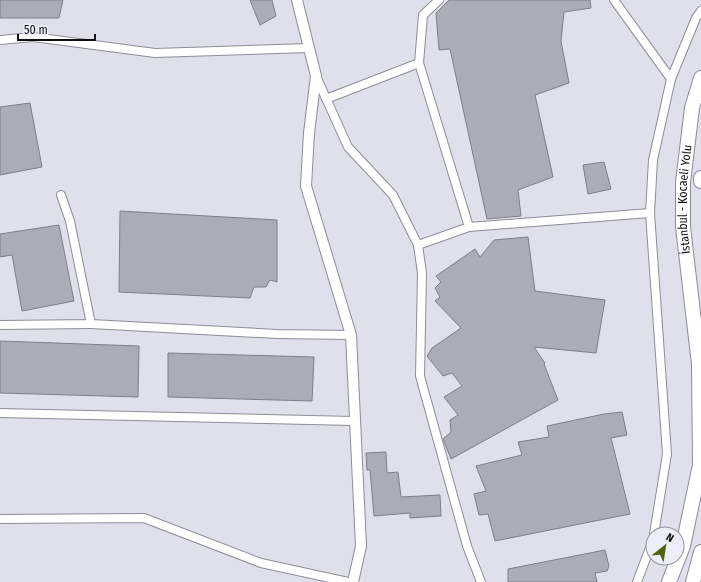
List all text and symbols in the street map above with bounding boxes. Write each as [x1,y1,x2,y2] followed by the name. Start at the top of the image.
[18,16,95,42] scale bar
[24,23,48,37] text: 50 m
[676,144,694,255] street label: İstanbul - Kocaeli Yolu
[645,526,685,566] north arrow
[664,530,676,545] text: N

